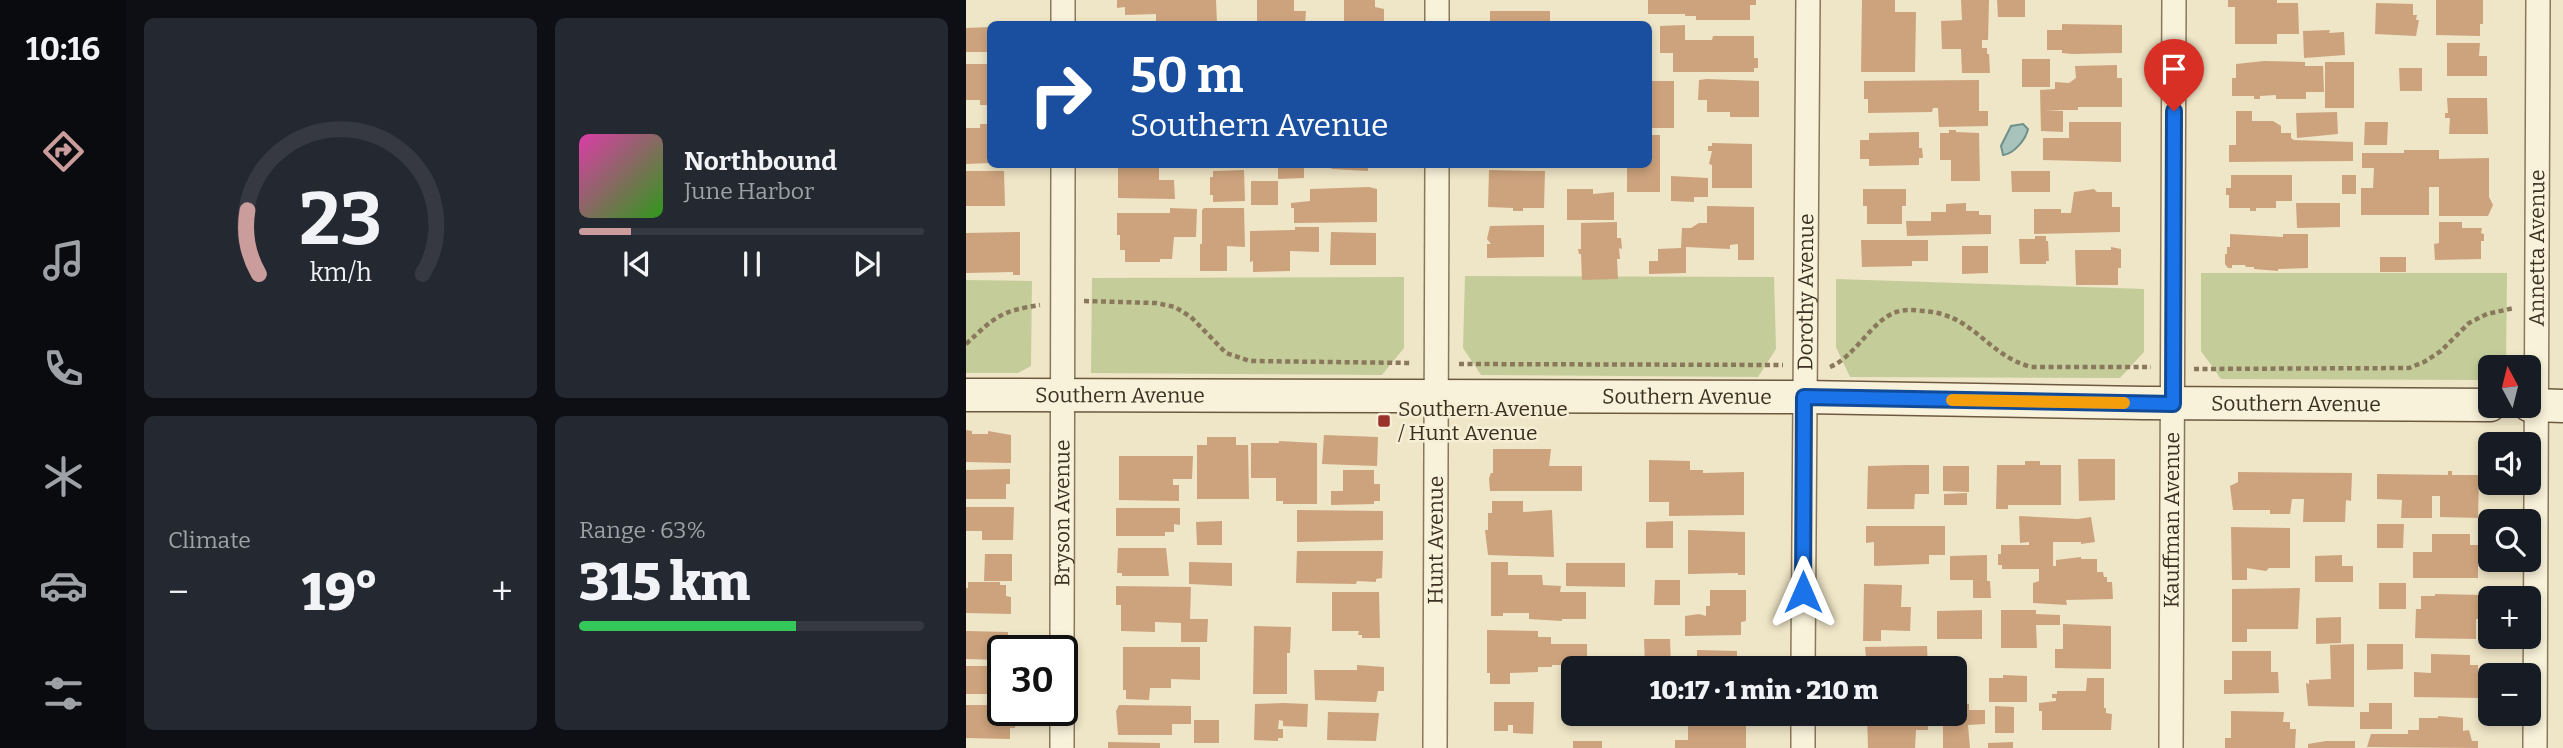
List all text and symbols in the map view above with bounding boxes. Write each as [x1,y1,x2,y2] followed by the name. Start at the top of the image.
[26,30,100,68] text: 10:16
[2144,39,2204,111] pin
[1130,46,1243,105] text: 50 m
[1015,49,1106,140] icon: right
[2155,50,2193,88] icon: arrive
[1130,106,1389,144] text: Southern Avenue
[39,127,88,176] icon: directions
[684,146,837,177] text: Northbound
[2524,169,2550,327] street label: Annetta Avenue
[299,177,382,264] text: 23
[684,177,814,205] text: June Harbor
[1792,213,1819,371] street label: Dorothy Avenue
[39,236,88,285] icon: music
[618,245,656,283] icon: previous
[733,245,771,283] icon: pause
[848,245,886,283] icon: next
[310,258,372,288] text: km/h
[39,344,88,393] icon: phone
[2478,355,2541,418] north arrow
[2478,355,2541,726] map controls
[1035,382,1205,409] street label: Southern Avenue
[1602,384,1772,410] street label: Southern Avenue
[2211,390,2381,417] street label: Southern Avenue
[1398,396,1568,446] place label: Southern Avenue / Hunt Avenue
[1376,413,1392,429] marker: Southern Avenue / Hunt Avenue
[2159,432,2185,608] street label: Kauffman Avenue
[2478,432,2541,495] button: sound
[1049,440,1075,586] street label: Bryson Avenue
[39,452,88,501] icon: climate
[1422,476,1449,604] street label: Hunt Avenue
[2478,509,2541,572] button: search
[579,516,706,544] text: Range · 63%
[168,526,251,554] text: Climate
[579,551,750,614] text: 315 km
[1766,555,1840,629] position arrow
[39,561,88,610] icon: car
[302,561,378,624] text: 19°
[168,569,189,615] text: −
[491,569,513,615] text: +
[2478,586,2541,649] button: +
[987,635,1078,726] speed limit sign: 30
[2478,663,2541,726] button: −
[39,669,88,718] icon: filters
[1650,675,1878,706] text: 10:17 · 1 min · 210 m

